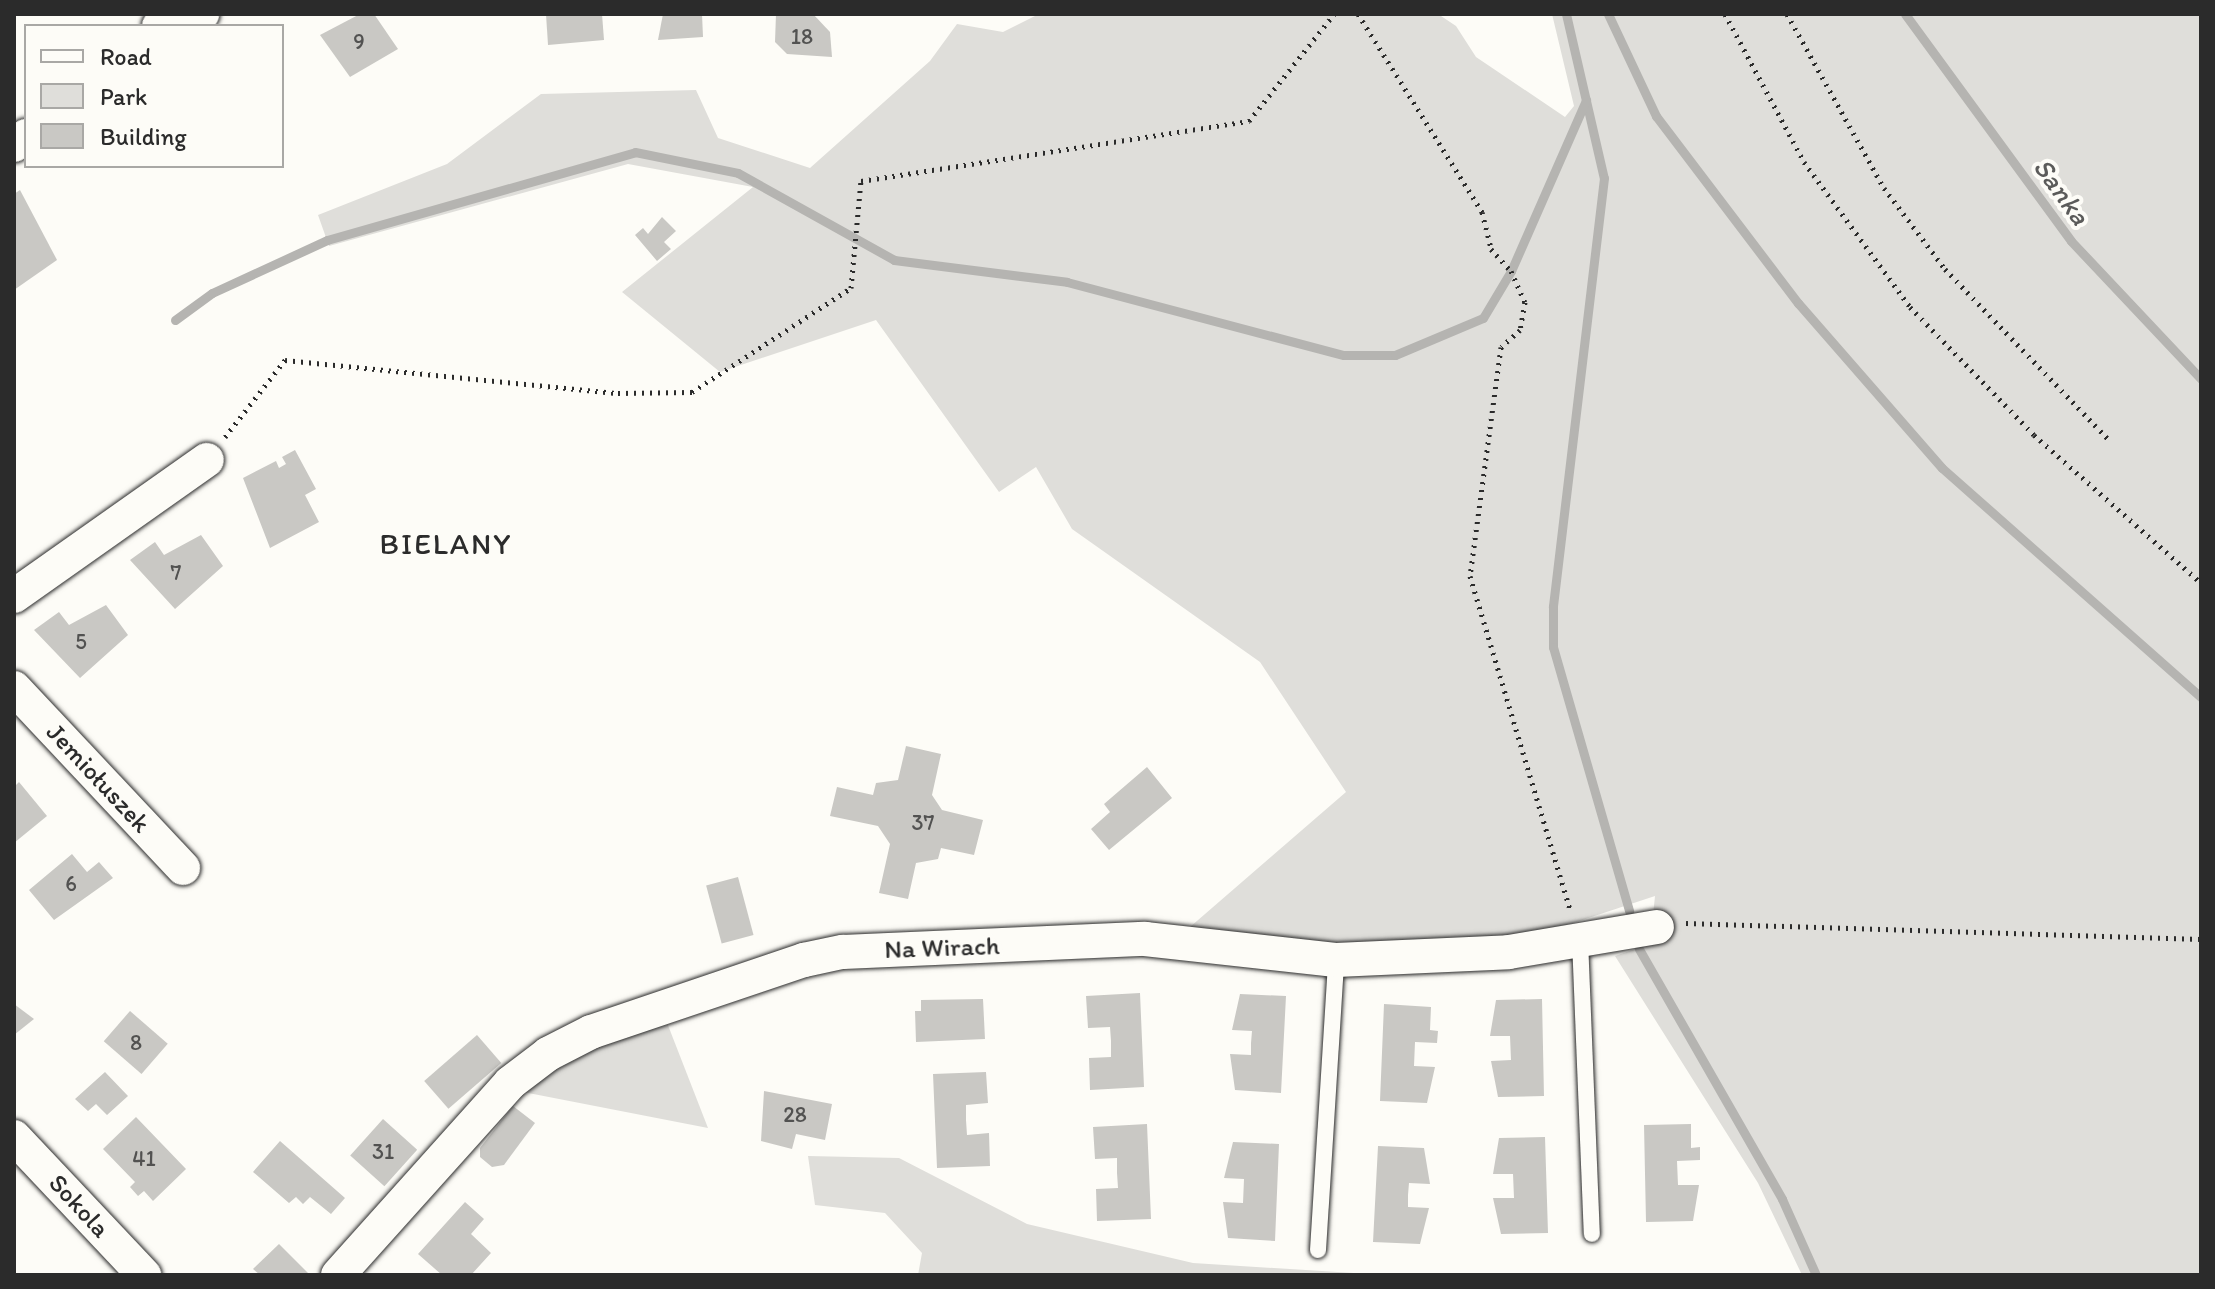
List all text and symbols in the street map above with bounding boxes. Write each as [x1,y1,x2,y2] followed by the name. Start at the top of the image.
[24,24,284,168] legend
[791,24,813,50] house number: 18
[353,29,365,55] house number: 9
[100,42,152,71] text: Road
[100,82,147,111] text: Park
[100,122,187,151] text: Building
[2027,151,2097,231] water label: Sanka
[379,526,513,562] district label: BIELANY
[171,560,181,586] house number: 7
[75,629,87,655] house number: 5
[39,717,157,839] street label: Jemiołuszek
[912,810,934,836] house number: 37
[65,871,77,897] house number: 6
[884,930,1000,966] street label: Na Wirach
[130,1030,142,1056] house number: 8
[783,1102,807,1128] house number: 28
[372,1139,394,1165] house number: 31
[132,1146,156,1172] house number: 41
[42,1168,116,1244] street label: Sokola

